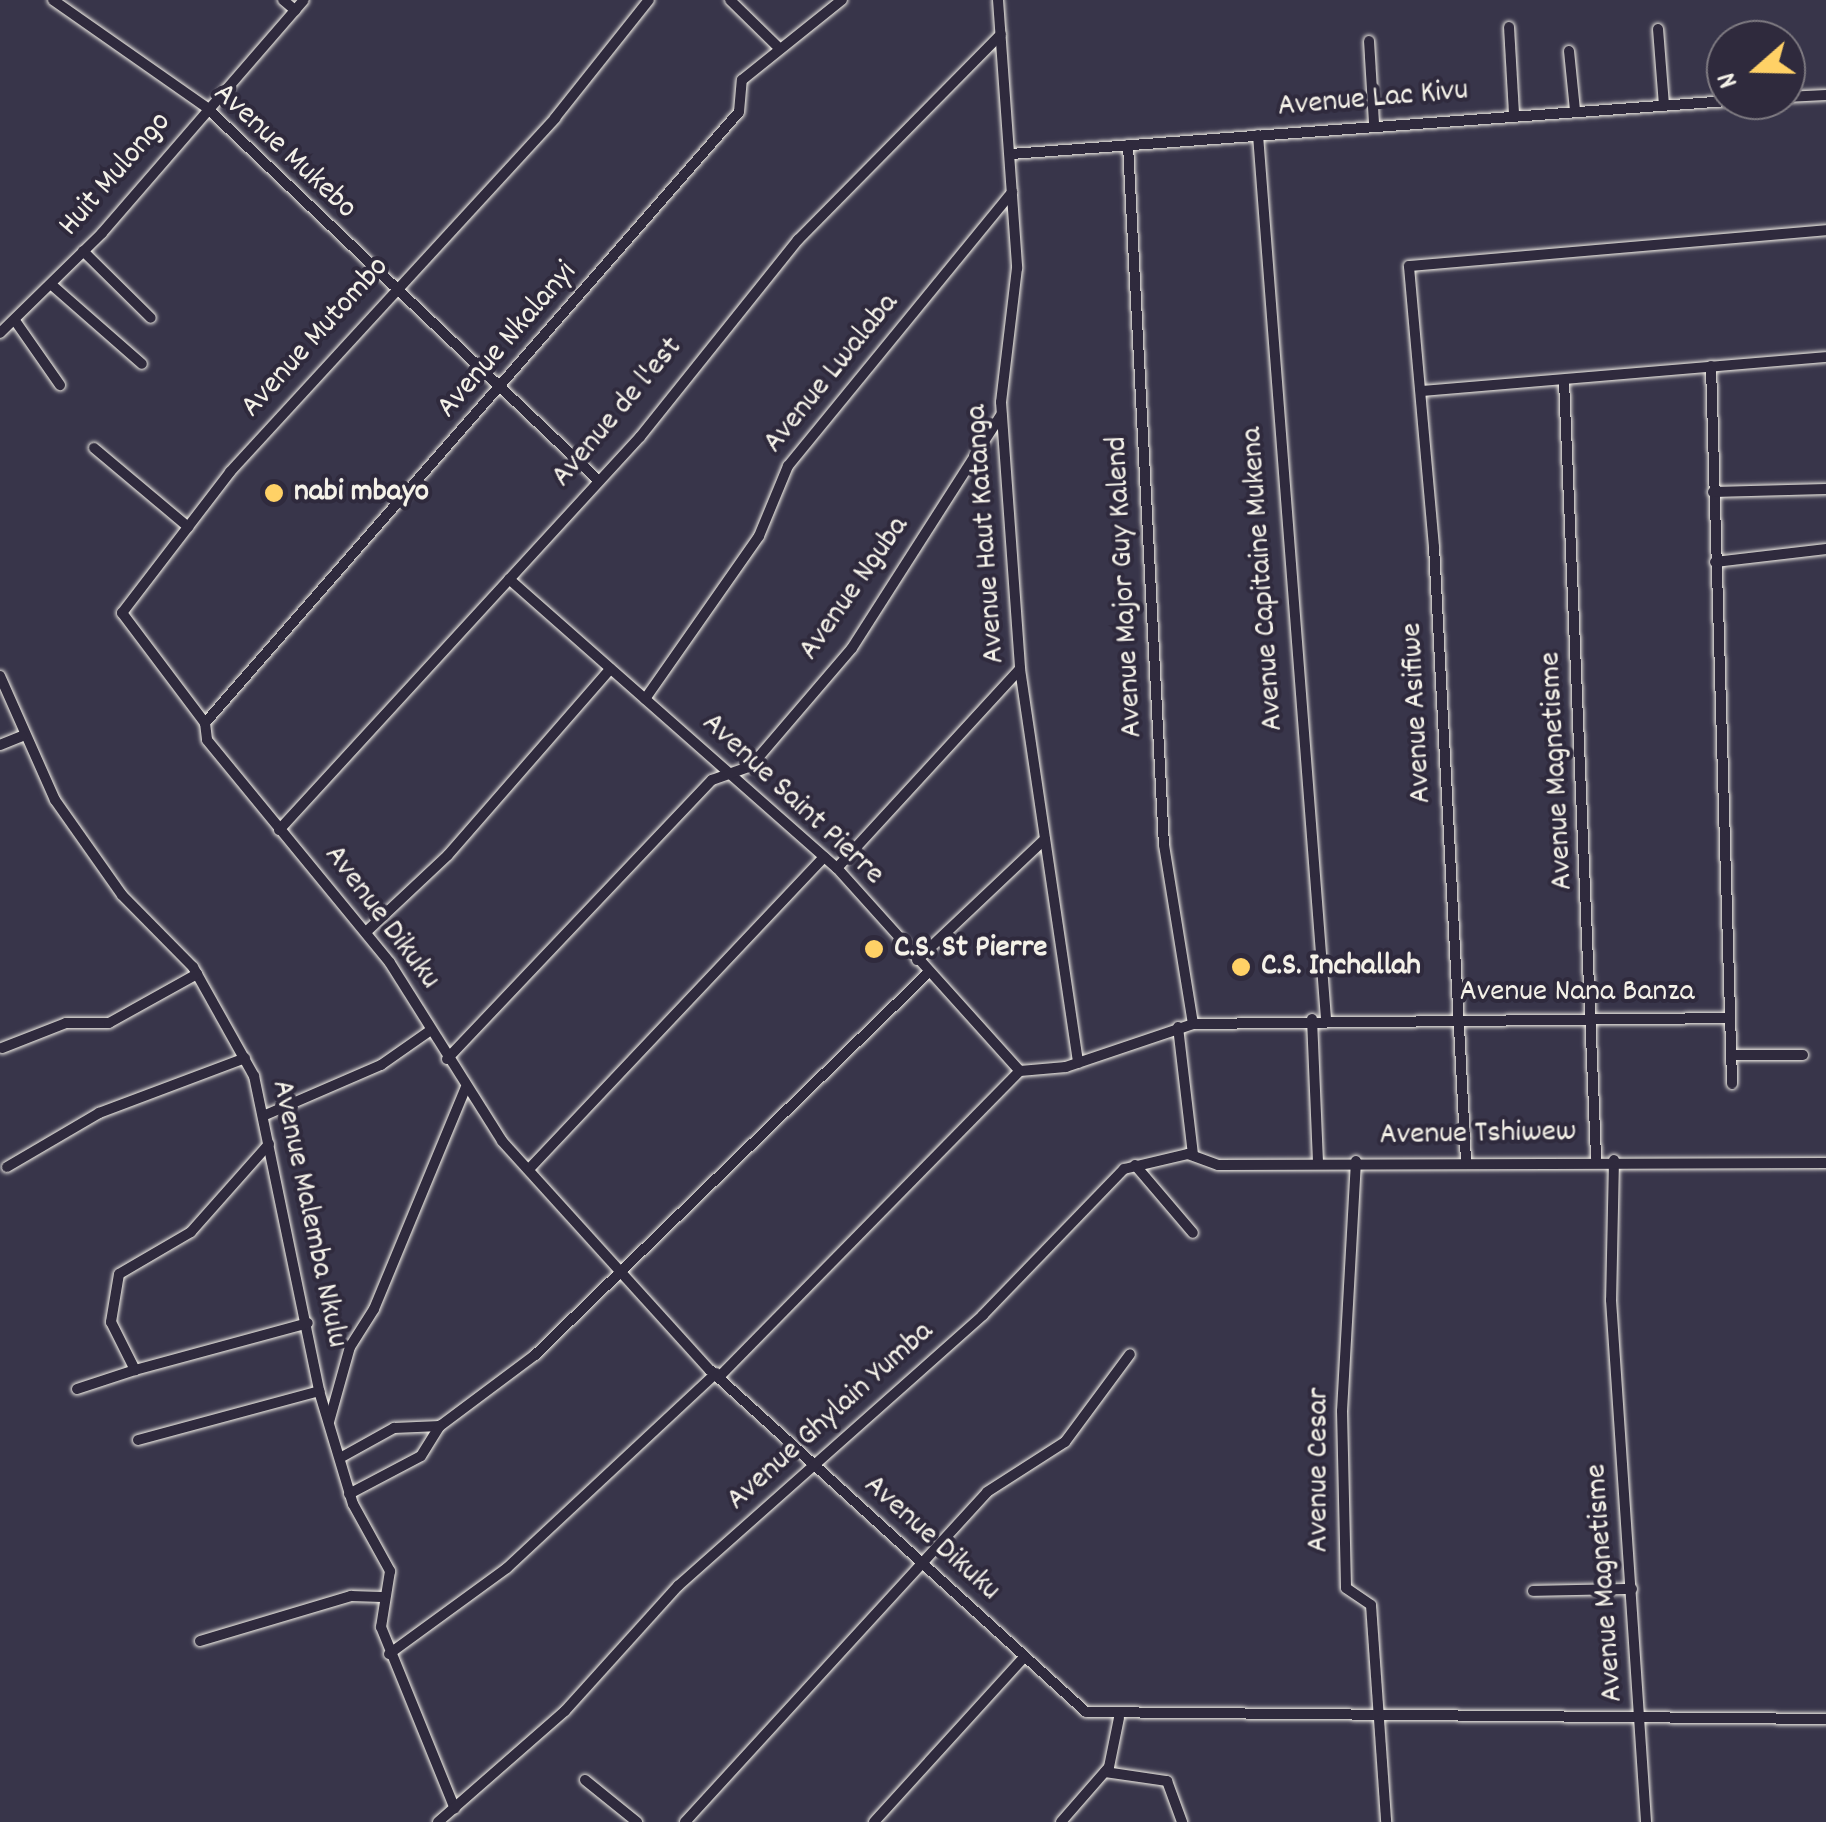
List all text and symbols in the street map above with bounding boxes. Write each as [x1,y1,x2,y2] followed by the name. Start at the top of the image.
[1706,20,1806,120] north arrow
[1709,66,1751,93] text: N
[1276,73,1470,127] street label: Avenue Lac Kivu
[204,76,364,228] street label: Avenue Mukebo
[51,105,181,245] street label: Huit Mulongo
[234,250,398,426] street label: Avenue Mutombo
[430,255,586,427] street label: Avenue Nkalanyi
[756,286,908,462] street label: Avenue Lwalaba
[544,330,692,496] street label: Avenue de l'est
[959,403,1015,665] street label: Avenue Haut Katanga
[1234,426,1294,732] street label: Avenue Capitaine Mukena
[1099,435,1153,739] street label: Avenue Major Guy Kalend
[294,474,429,512] place label: nabi mbayo
[263,482,285,504] marker: nabi mbayo
[791,509,919,669] street label: Avenue Nguba
[1394,622,1442,804] street label: Avenue Asifiwe
[1533,651,1583,891] street label: Avenue Magnetisme
[693,705,891,895] street label: Avenue Saint Pierre
[314,838,448,998] street label: Avenue Dikuku
[894,930,1047,968] place label: C.S. St Pierre
[863,938,885,960] marker: C.S. St Pierre
[1261,948,1421,986] place label: C.S. Inchallah
[1230,956,1252,978] marker: C.S. Inchallah
[1460,974,1694,1012] street label: Avenue Nana Banza
[261,1077,355,1351] street label: Avenue Malemba Nkulu
[1379,1114,1577,1156] street label: Avenue Tshiwew
[719,1314,943,1520] street label: Avenue Ghylain Yumba
[1301,1387,1339,1553] street label: Avenue Cesar
[1579,1463,1633,1703] street label: Avenue Magnetisme
[855,1467,1007,1611] street label: Avenue Dikuku

